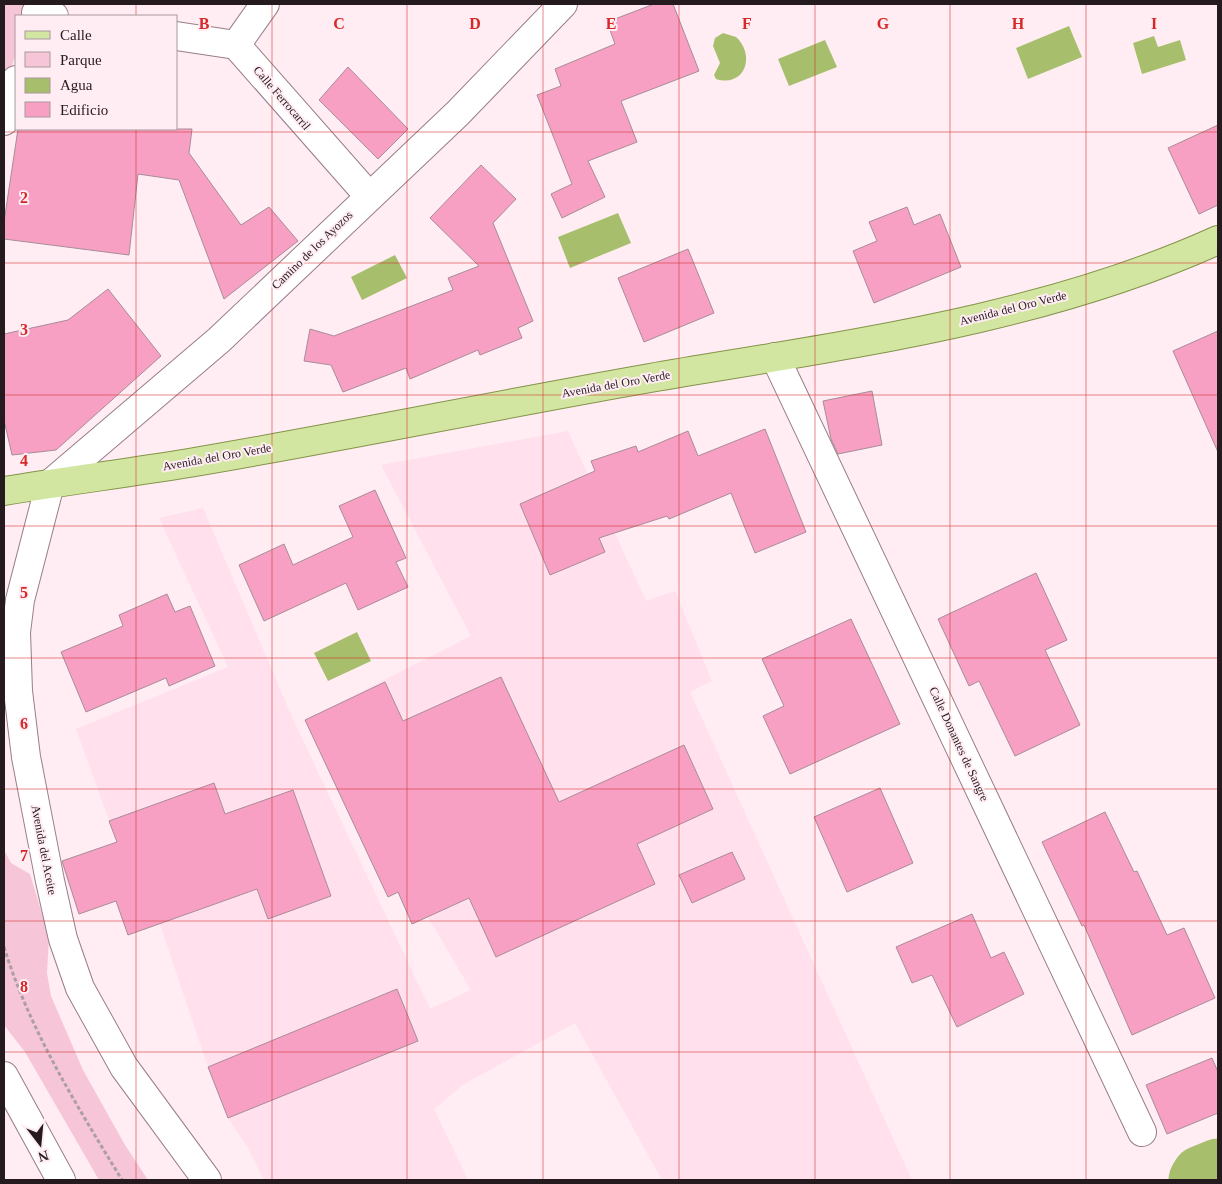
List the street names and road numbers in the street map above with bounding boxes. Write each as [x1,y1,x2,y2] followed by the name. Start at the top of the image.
[251,63,314,133] street label: Calle Ferrocarril
[269,207,356,292] street label: Camino de los Ayozos
[958,288,1068,328] street label: Avenida del Oro Verde
[561,368,671,400] street label: Avenida del Oro Verde
[162,441,272,473] street label: Avenida del Oro Verde
[926,685,992,803] street label: Calle Donantes de Sangre
[28,804,60,896] street label: Avenida del Aceite

